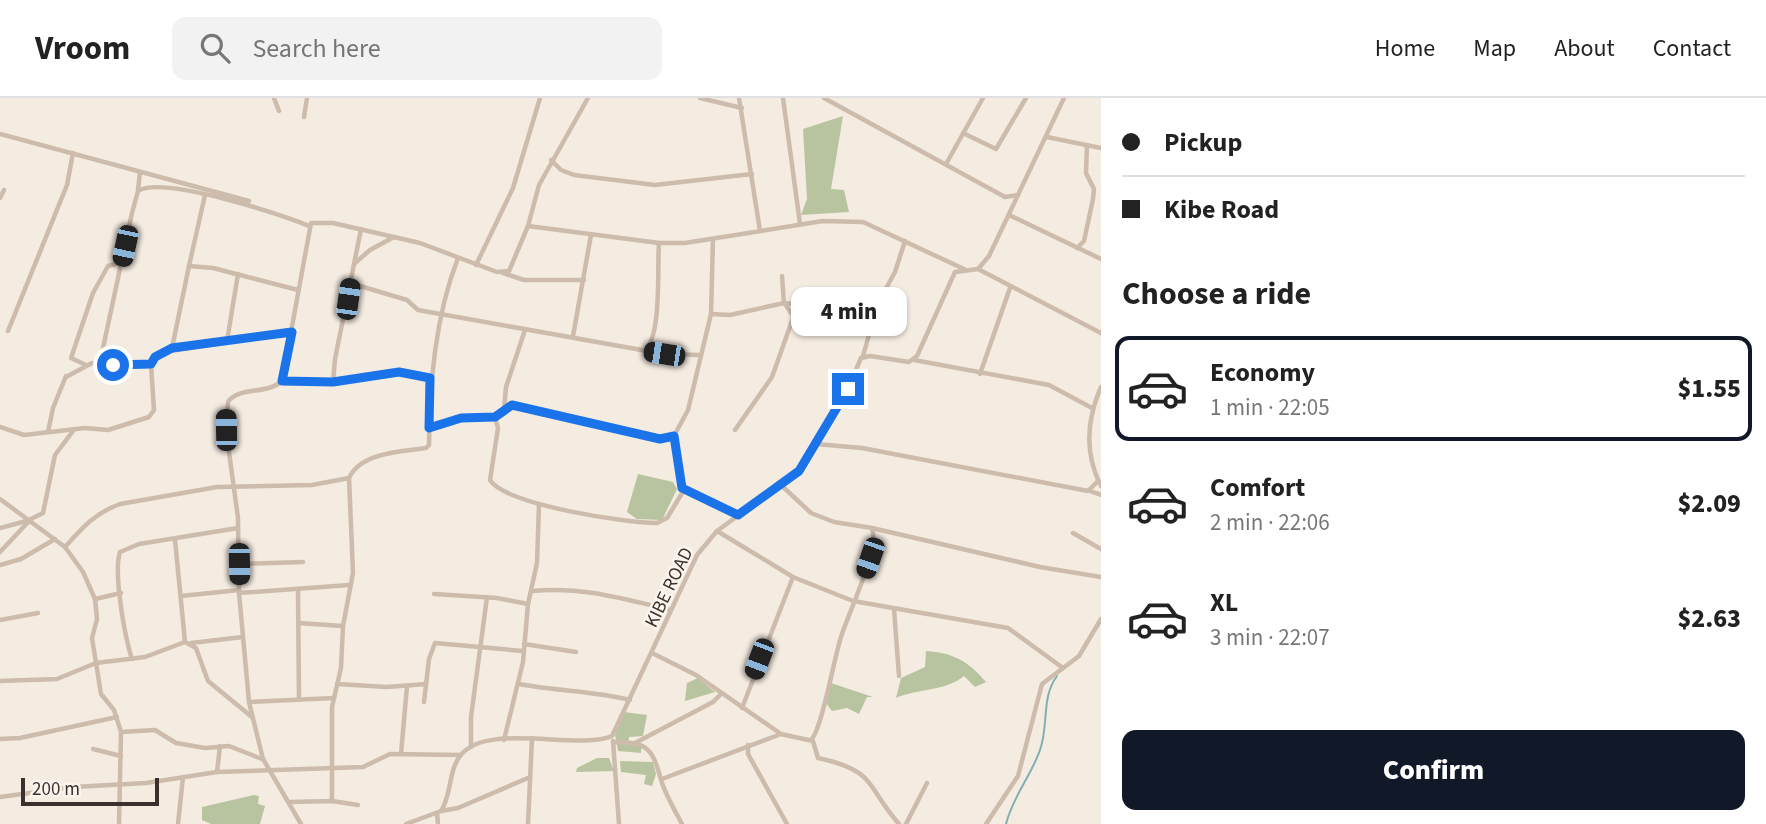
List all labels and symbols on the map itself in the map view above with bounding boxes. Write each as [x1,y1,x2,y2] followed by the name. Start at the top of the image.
[111,223,140,269] car
[335,277,362,321] car
[790,288,906,336] callout: 4 min
[642,340,687,368] car
[97,349,129,381] route start
[832,373,864,405] route end
[216,409,237,451] car
[854,535,887,581] car
[229,543,250,585] car
[638,543,700,632] street label: KIBE ROAD
[742,636,777,682] car
[21,775,159,807] scale bar

